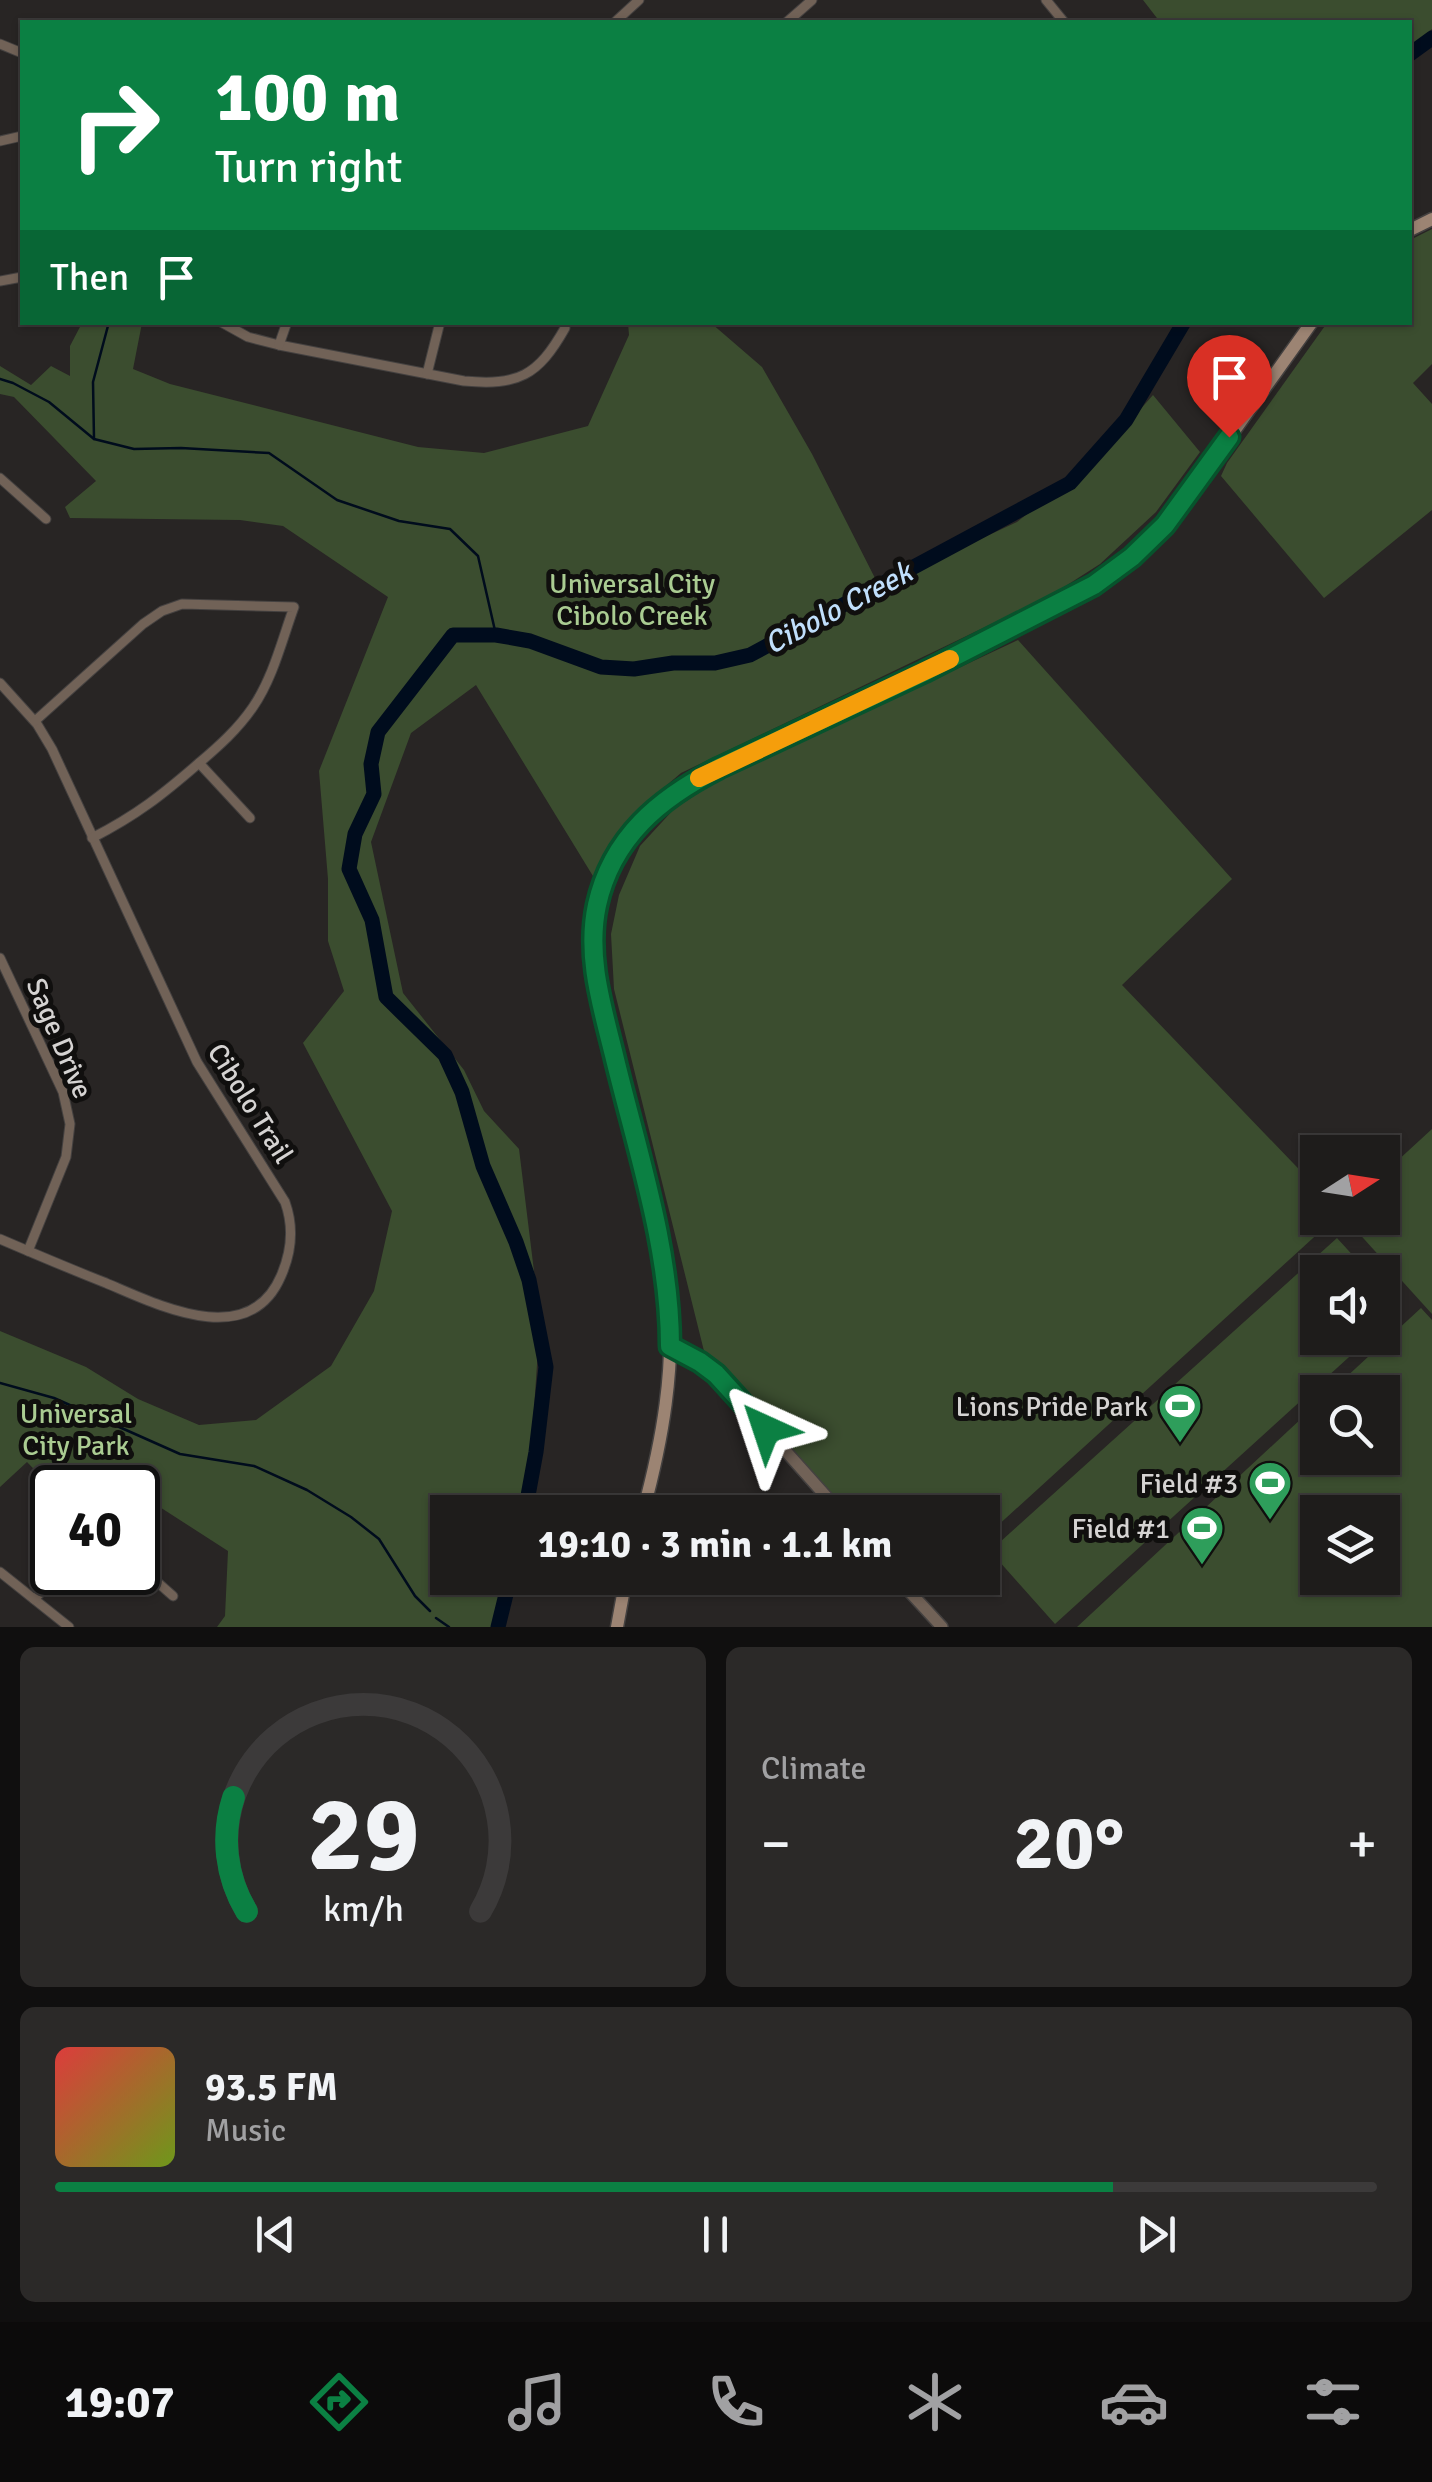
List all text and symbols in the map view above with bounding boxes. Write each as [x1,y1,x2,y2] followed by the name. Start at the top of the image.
[215,54,400,140] text: 100 m
[50,60,180,190] icon: right
[215,140,403,195] text: Turn right
[149,250,204,305] icon: arrive
[50,254,129,301] text: Then
[1187,335,1272,438] pin
[1202,350,1257,405] icon: arrive
[758,553,921,663] water label: Cibolo Creek
[549,567,715,633] park label: Universal City Cibolo Creek
[19,973,100,1104] street label: Sage Drive
[200,1037,300,1170] street label: Cibolo Trail
[1300,1135,1400,1235] north arrow
[1300,1135,1400,1595] map controls
[1300,1255,1400,1355] button: sound
[1300,1375,1400,1475] button: search
[714,1377,818,1481] position arrow
[1157,1383,1203,1444] sports icon: Lions Pride Park
[955,1390,1148,1424] place label: Lions Pride Park
[20,1397,132,1463] park label: Universal City Park
[1247,1460,1293,1521] sports icon: Field #3
[30,1465,160,1595] speed limit sign: 40
[1140,1467,1238,1501] place label: Field #3
[1300,1495,1400,1595] button: layers
[1179,1505,1225,1566] sports icon: Field #1
[1072,1512,1170,1546] place label: Field #1
[538,1521,892,1568] text: 19:10 · 3 min · 1.1 km
[761,1749,867,1788] text: Climate
[307,1771,419,1899] text: 29
[1014,1797,1125,1890] text: 20°
[761,1810,791,1878] text: −
[1347,1810,1377,1878] text: +
[323,1887,403,1931] text: km/h
[205,2064,338,2111] text: 93.5 FM
[205,2111,286,2150] text: Music
[248,2207,303,2262] icon: previous
[688,2207,743,2262] icon: pause
[1129,2207,1184,2262] icon: next
[304,2367,374,2437] icon: directions
[502,2367,572,2437] icon: music
[701,2367,771,2437] icon: phone
[900,2367,970,2437] icon: climate
[1099,2367,1169,2437] icon: car
[1298,2367,1368,2437] icon: filters
[64,2375,175,2430] text: 19:07

